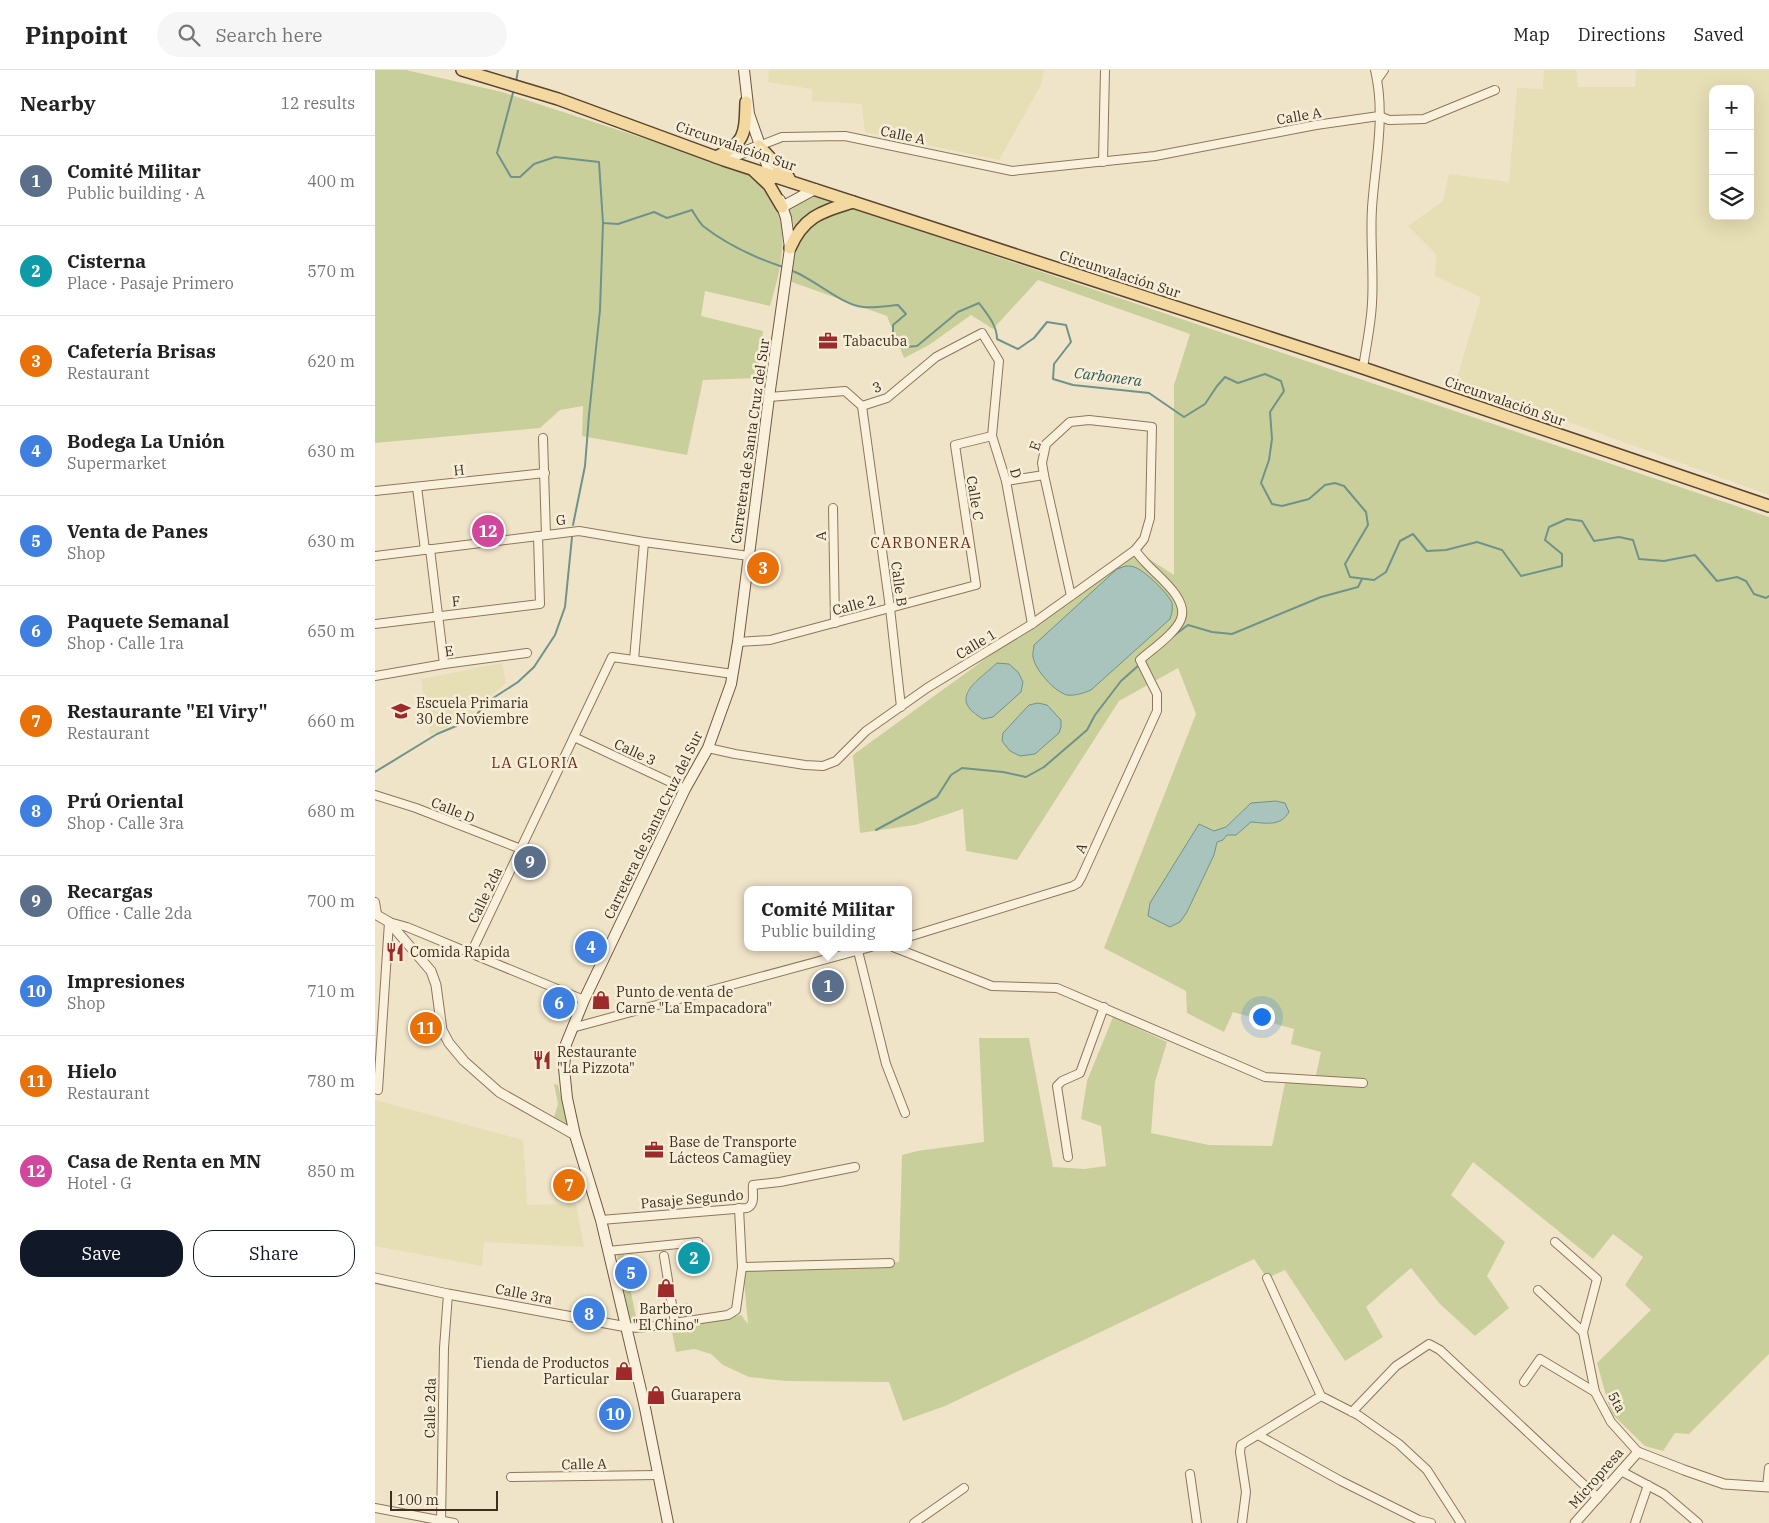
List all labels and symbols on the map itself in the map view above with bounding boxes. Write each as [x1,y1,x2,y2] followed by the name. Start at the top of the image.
[1275,103,1323,129] street label: Calle A
[674,117,799,175] street label: Circunvalación Sur
[879,121,927,149] street label: Calle A
[1057,246,1183,302] street label: Circunvalación Sur
[817,330,839,352] office icon: Tabacuba
[843,332,908,350] place label: Tabacuba
[727,337,773,545] street label: Carretera de Santa Cruz del Sur
[1073,363,1144,390] water label: Carbonera
[1443,372,1568,430] street label: Circunvalación Sur
[870,377,884,397] street label: 3
[1025,439,1045,453] street label: E
[453,460,465,480] street label: H
[1006,466,1026,480] street label: D
[963,474,987,522] street label: Calle C
[555,510,567,530] street label: G
[472,512,504,550] pin: 12
[812,531,830,541] street label: A
[870,533,972,552] district label: CARBONERA
[747,549,779,587] pin: 3
[887,560,911,608] street label: Calle B
[830,591,878,619] street label: Calle 2
[451,592,461,610] street label: F
[952,625,1000,663] street label: Calle 1
[443,641,455,661] street label: E
[416,694,529,728] place label: Escuela Primaria 30 de Noviembre
[390,700,412,722] school or university icon: Escuela Primaria 30 de Noviembre
[600,727,707,922] street label: Carretera de Santa Cruz del Sur
[611,735,659,769] street label: Calle 3
[491,753,579,772] district label: LA GLORIA
[428,793,478,827] street label: Calle D
[1071,840,1091,856] street label: A
[514,843,546,881] pin: 9
[464,864,506,926] street label: Calle 2da
[575,928,607,966] pin: 4
[384,941,406,963] restaurant icon: Comida Rapida
[410,943,511,961] place label: Comida Rapida
[812,967,844,1005] pin: 1
[616,983,772,1017] place label: Punto de venta de Carne "La Empacadora"
[543,984,575,1022] pin: 6
[590,989,612,1011] shop icon: Punto de venta de Carne "La Empacadora"
[1249,1004,1275,1030] your location
[410,1009,442,1047] pin: 11
[557,1043,637,1077] place label: Restaurante "La Pizzota"
[531,1049,553,1071] restaurant icon: Restaurante "La Pizzota"
[669,1133,797,1167] place label: Base de Transporte Lácteos Camagüey
[643,1139,665,1161] office icon: Base de Transporte Lácteos Camagüey
[553,1166,585,1204] pin: 7
[640,1186,744,1212] street label: Pasaje Segundo
[678,1239,710,1277] pin: 2
[615,1254,647,1292] pin: 5
[655,1277,677,1299] shop icon: Barbero "El Chino"
[494,1280,555,1308] street label: Calle 3ra
[573,1295,605,1333] pin: 8
[633,1300,699,1334] place label: Barbero "El Chino"
[473,1354,610,1388] place label: Tienda de Productos Particular
[613,1360,635,1382] shop icon: Tienda de Productos Particular
[420,1377,440,1438] street label: Calle 2da
[645,1384,667,1406] shop icon: Guarapera
[671,1386,742,1404] place label: Guarapera
[1604,1388,1630,1416] street label: 5ta
[599,1395,631,1433] pin: 10
[1565,1444,1628,1512] street label: Micropresa
[561,1455,607,1473] street label: Calle A
[390,1488,497,1511] scale bar

